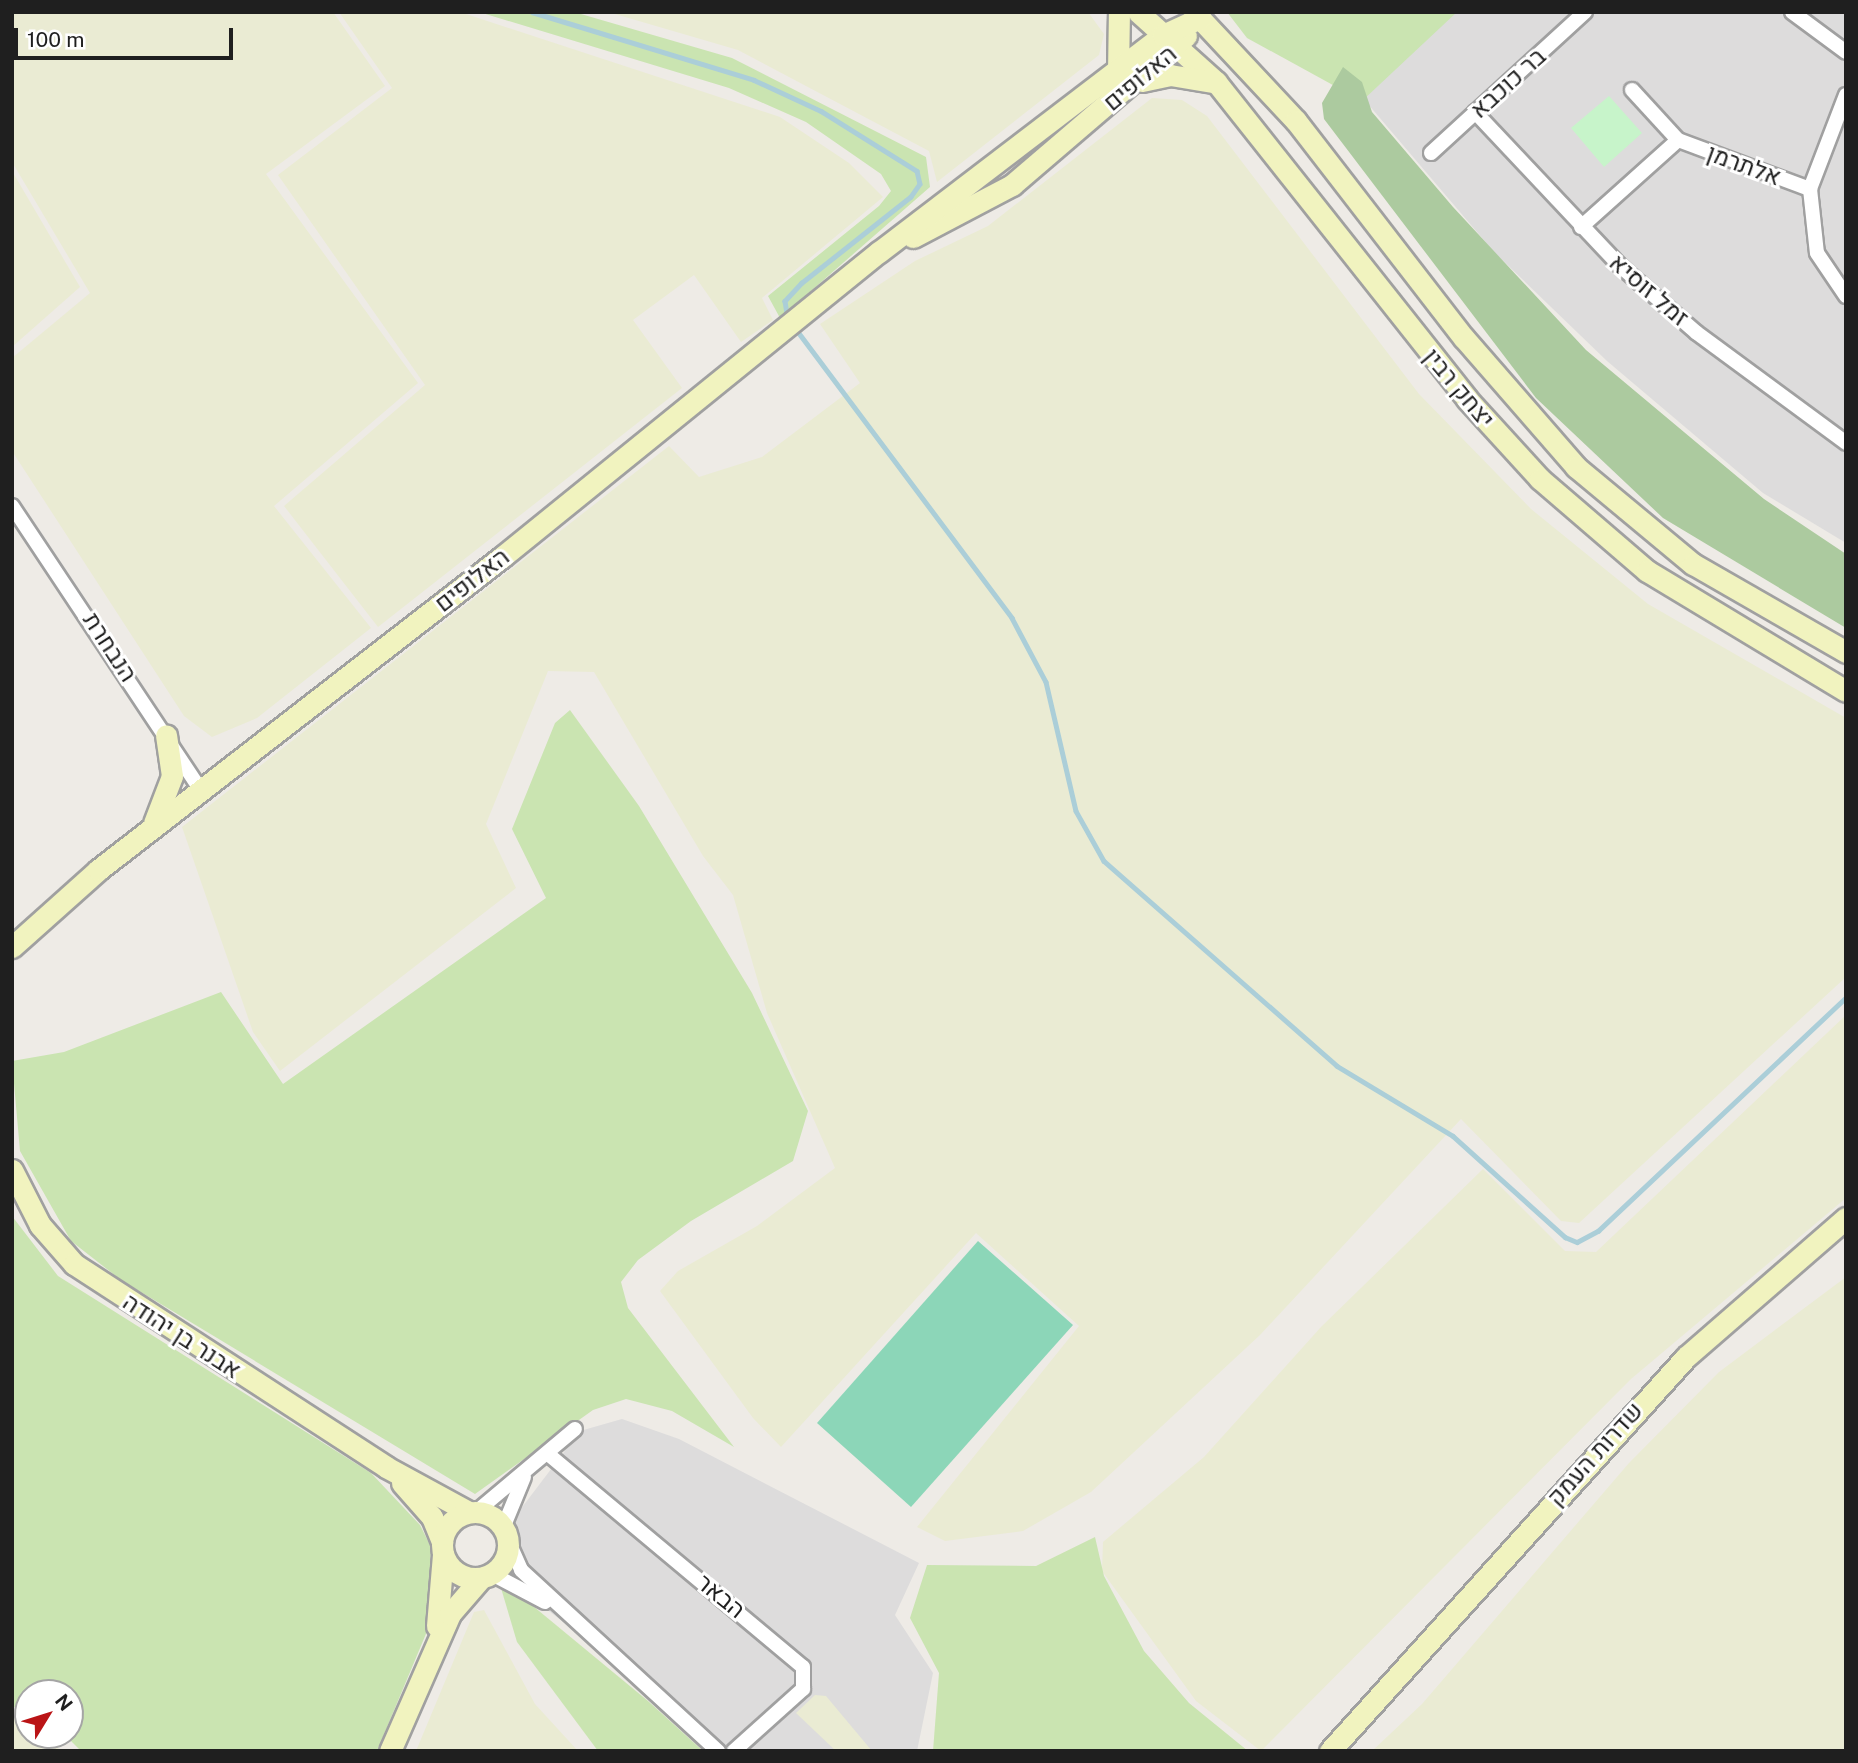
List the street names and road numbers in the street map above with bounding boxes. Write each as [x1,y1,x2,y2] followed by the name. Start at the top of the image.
[1098,39,1182,117] street label: האלופים
[1464,42,1552,124] street label: בר כוכבא
[1703,138,1785,192] street label: אלתרמן
[1604,248,1694,332] street label: זמל זוסיא
[1418,343,1500,433] street label: יצחק רבין
[429,542,515,618] street label: האלופים
[77,607,143,687] street label: הנבחרת
[118,1287,246,1385] street label: אבנר בן יהודה
[1541,1396,1649,1512] street label: שדרות העמק
[691,1568,751,1624] street label: הבאר

